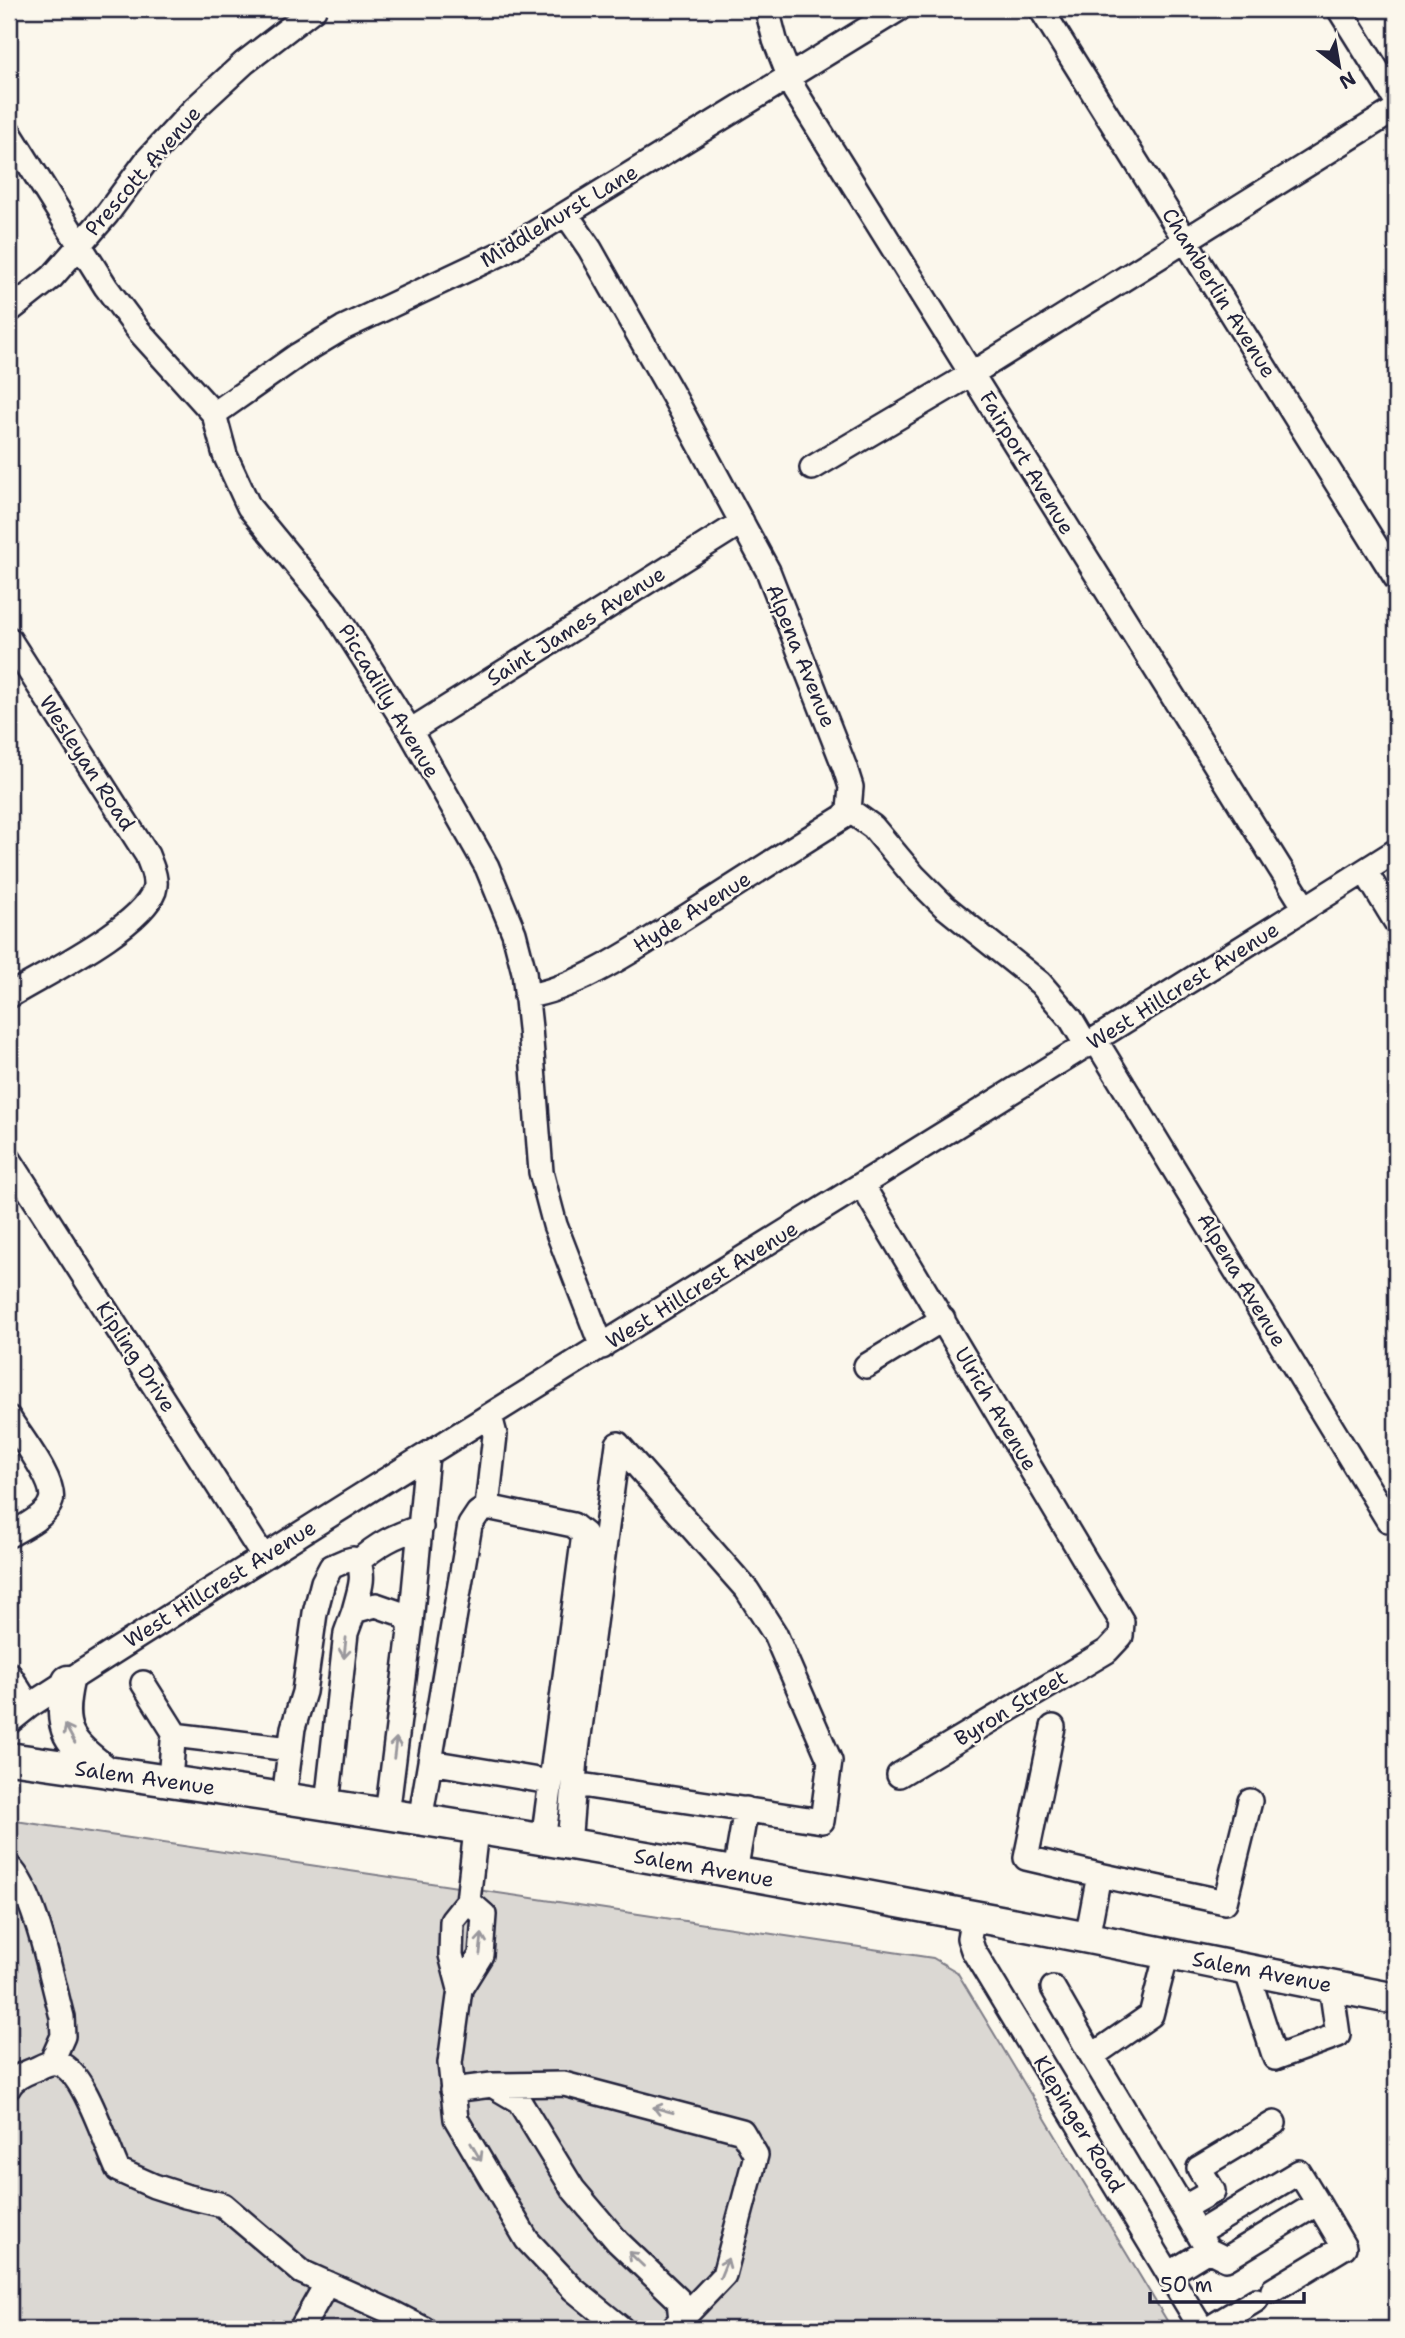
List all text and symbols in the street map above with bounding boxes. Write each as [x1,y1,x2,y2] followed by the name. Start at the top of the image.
[1304,32,1374,102] north arrow
[1335,66,1360,95] text: N
[79,100,207,242] street label: Prescott Avenue
[475,158,643,274] street label: Middlehurst Lane
[1155,203,1283,383] street label: Chamberlin Avenue
[973,386,1081,540] street label: Fairport Avenue
[481,560,671,692] street label: Saint James Avenue
[760,580,842,732] street label: Alpena Avenue
[332,619,446,783] street label: Piccadilly Avenue
[33,690,141,836] street label: Wesleyan Road
[628,865,756,959] street label: Hyde Avenue
[1082,915,1284,1057] street label: West Hillcrest Avenue
[1191,1208,1293,1352] street label: Alpena Avenue
[601,1214,803,1356] street label: West Hillcrest Avenue
[90,1296,182,1418] street label: Kipling Drive
[948,1342,1044,1476] street label: Ulrich Avenue
[119,1513,321,1655] street label: West Hillcrest Avenue
[338,1636,351,1659] one-way arrow
[949,1663,1073,1753] street label: Byron Street
[62,1724,76,1744] one-way arrow
[389,1737,402,1759] one-way arrow
[73,1754,217,1802] street label: Salem Avenue
[632,1842,776,1894] street label: Salem Avenue
[475,1933,488,1956] one-way arrow
[1190,1945,1334,1999] street label: Salem Avenue
[1027,2050,1131,2198] street label: Klepinger Road
[652,2103,675,2116] one-way arrow
[469,2142,483,2162] one-way arrow
[628,2250,645,2267] one-way arrow
[719,2258,732,2280] one-way arrow
[1150,2261,1304,2305] scale bar
[1160,2271,1213,2299] text: 50 m

